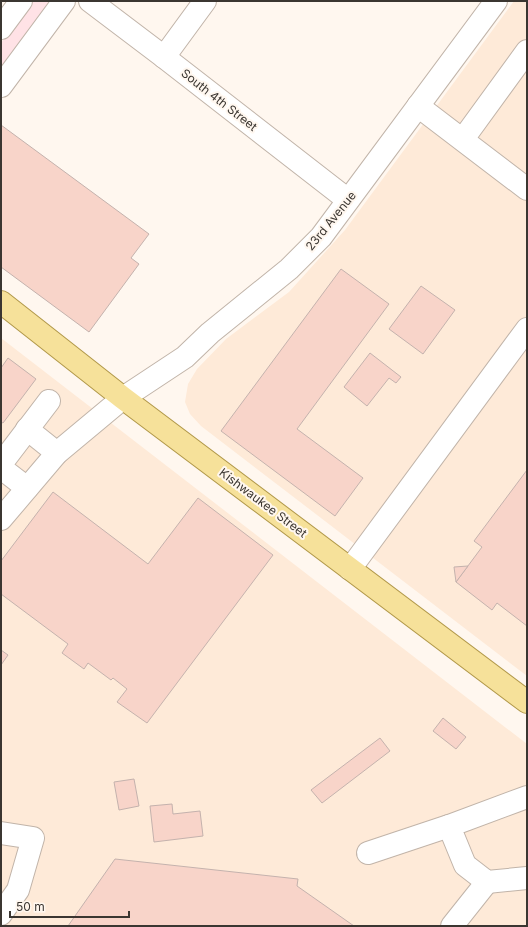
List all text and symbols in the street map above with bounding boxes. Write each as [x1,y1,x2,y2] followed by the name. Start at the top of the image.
[178,65,260,134] street label: South 4th Street
[302,188,359,253] street label: 23rd Avenue
[217,465,310,540] street label: Kishwaukee Street
[10,893,129,919] scale bar
[16,899,45,914] text: 50 m

